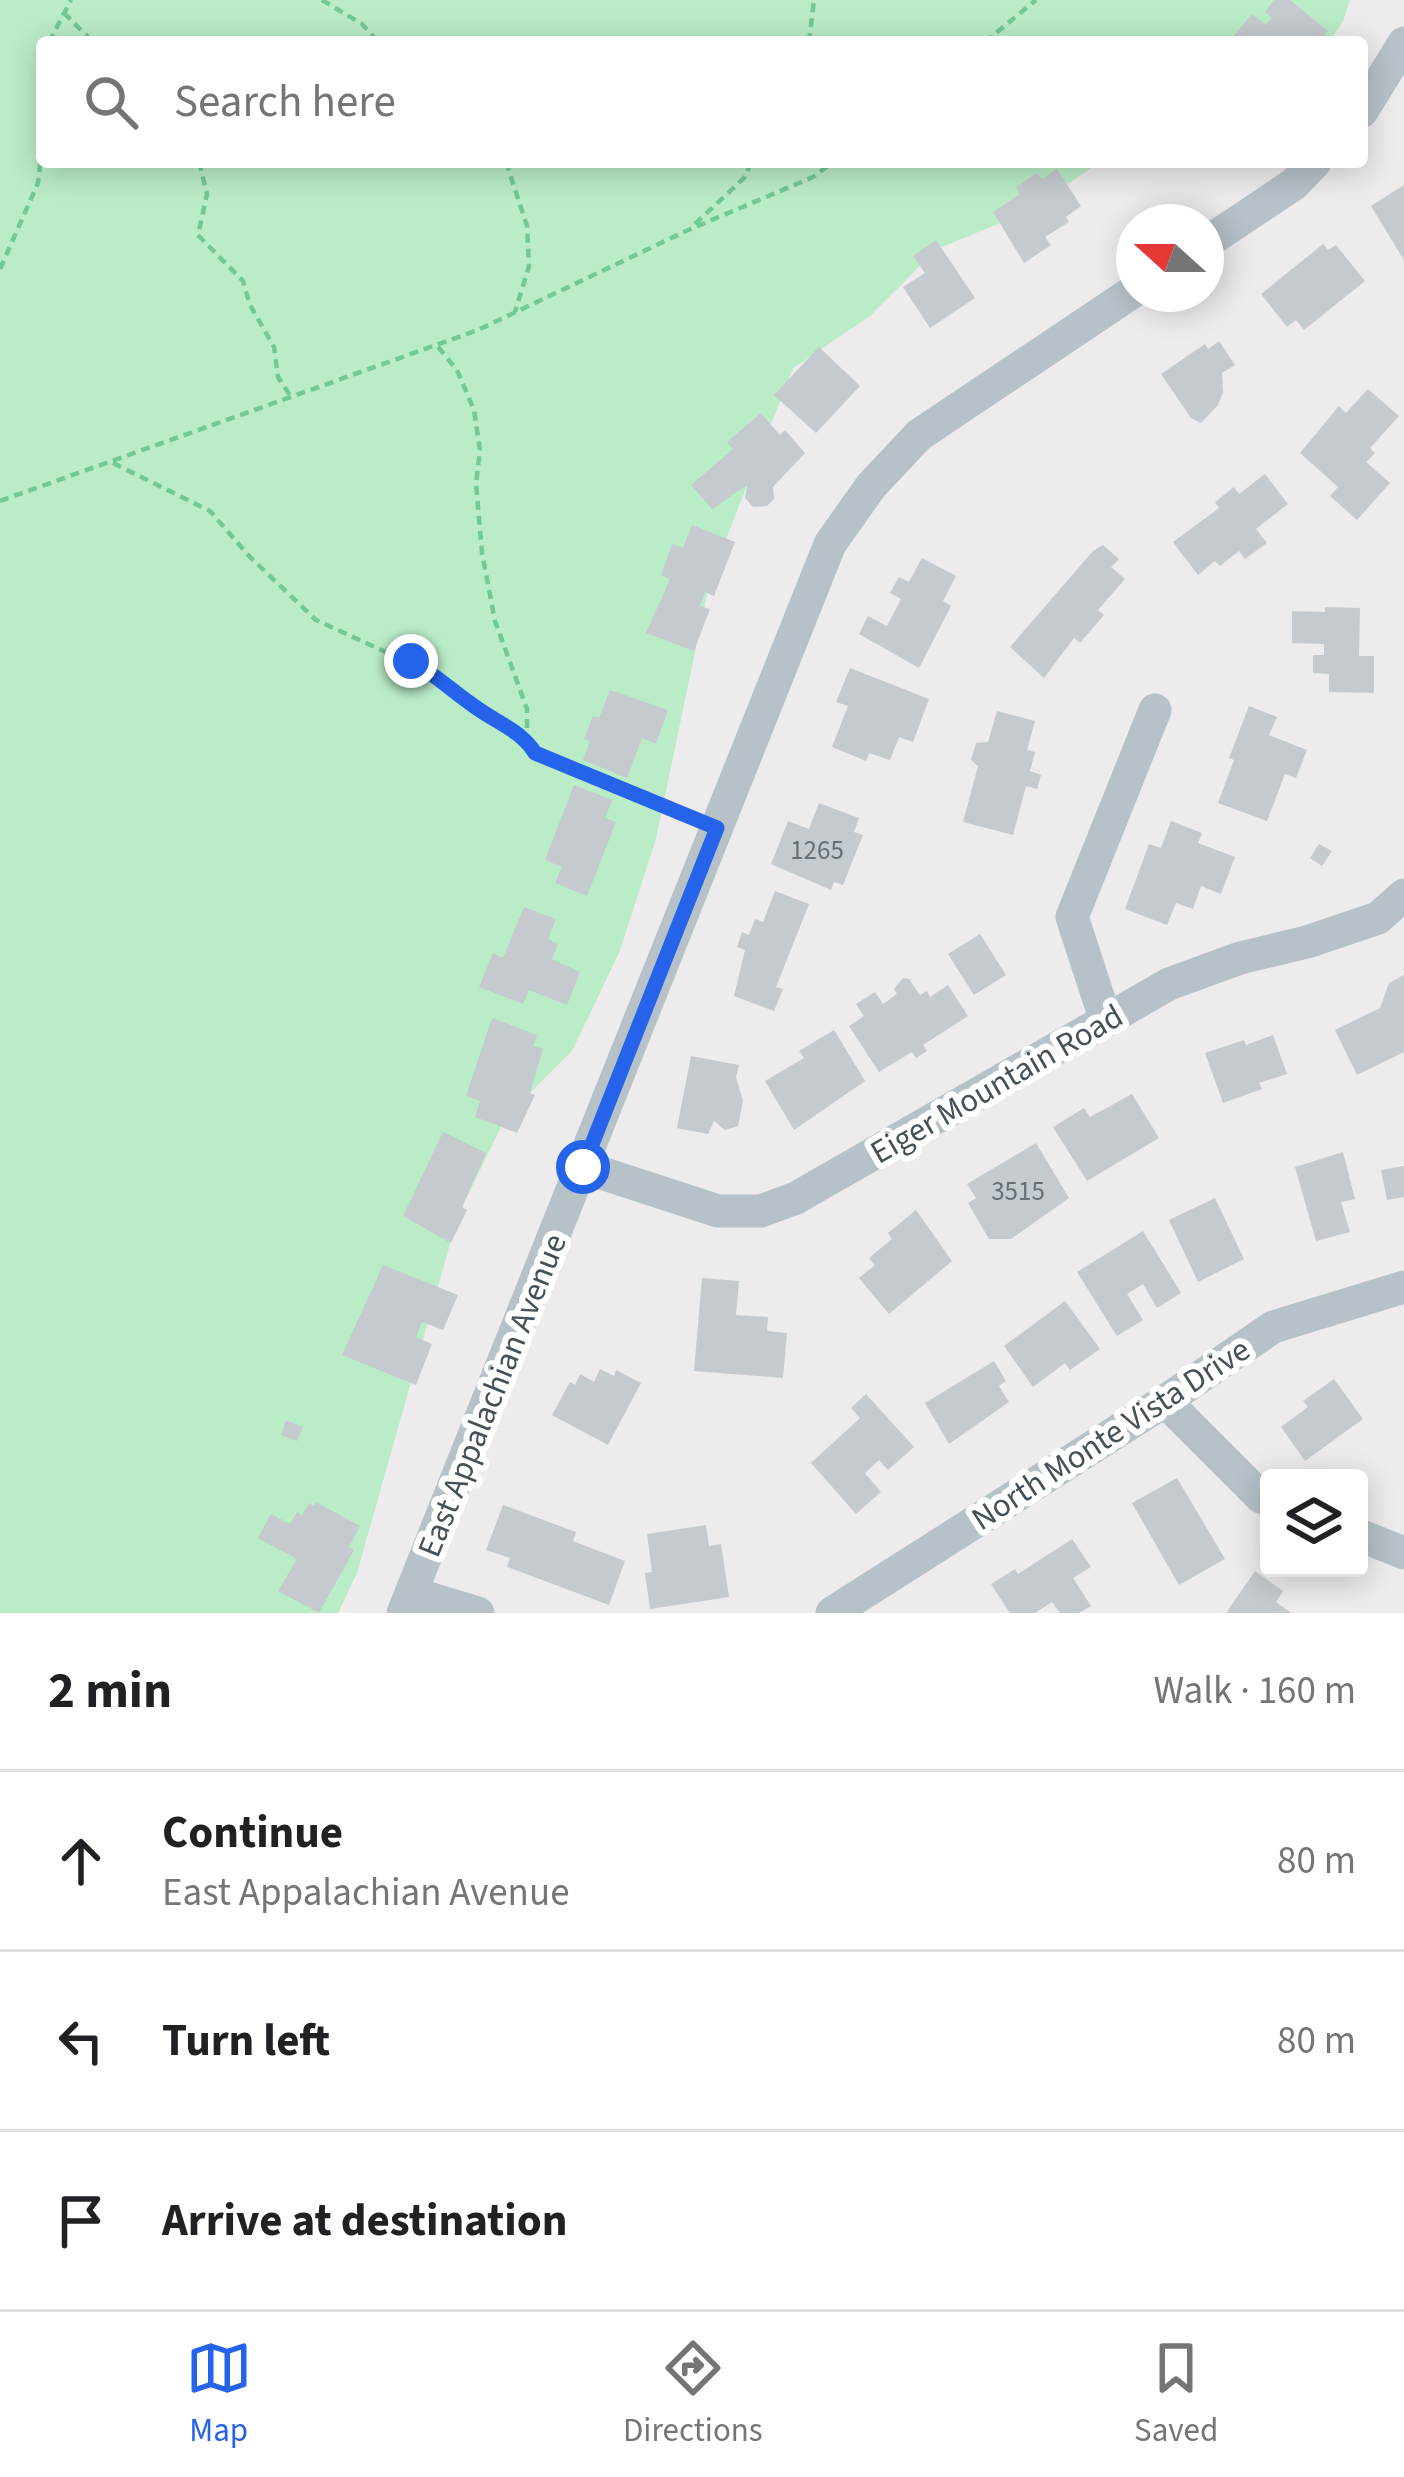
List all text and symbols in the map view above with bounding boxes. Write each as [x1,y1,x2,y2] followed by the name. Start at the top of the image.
[36,36,1368,168] search box
[78,69,144,135] icon: search
[174,70,396,134] text: Search here
[1116,204,1224,312] north arrow
[384,634,438,688] route end
[790,831,844,870] house number: 1265
[862,993,1132,1176] street label: Eiger Mountain Road
[556,1140,610,1194] route start
[991,1172,1045,1211] house number: 3515
[406,1227,579,1564] street label: East Appalachian Avenue
[962,1326,1259,1542] street label: North Monte Vista Drive
[1260,1469,1368,1577] map controls
[1260,1469,1368,1577] button: layers
[48,1655,172,1727] text: 2 min
[1153,1663,1356,1719] text: Walk · 160 m
[162,1801,343,1865] text: Continue
[48,1828,114,1894] icon: ahead
[1277,1833,1356,1889] text: 80 m
[162,1865,570,1921] text: East Appalachian Avenue
[48,2008,114,2074] icon: left
[162,2009,330,2073] text: Turn left
[1277,2013,1356,2069] text: 80 m
[48,2188,114,2254] icon: arrive
[162,2189,567,2253] text: Arrive at destination
[186,2335,252,2454] tab: Map
[623,2335,763,2454] tab: Directions
[1134,2335,1218,2454] tab: Saved

